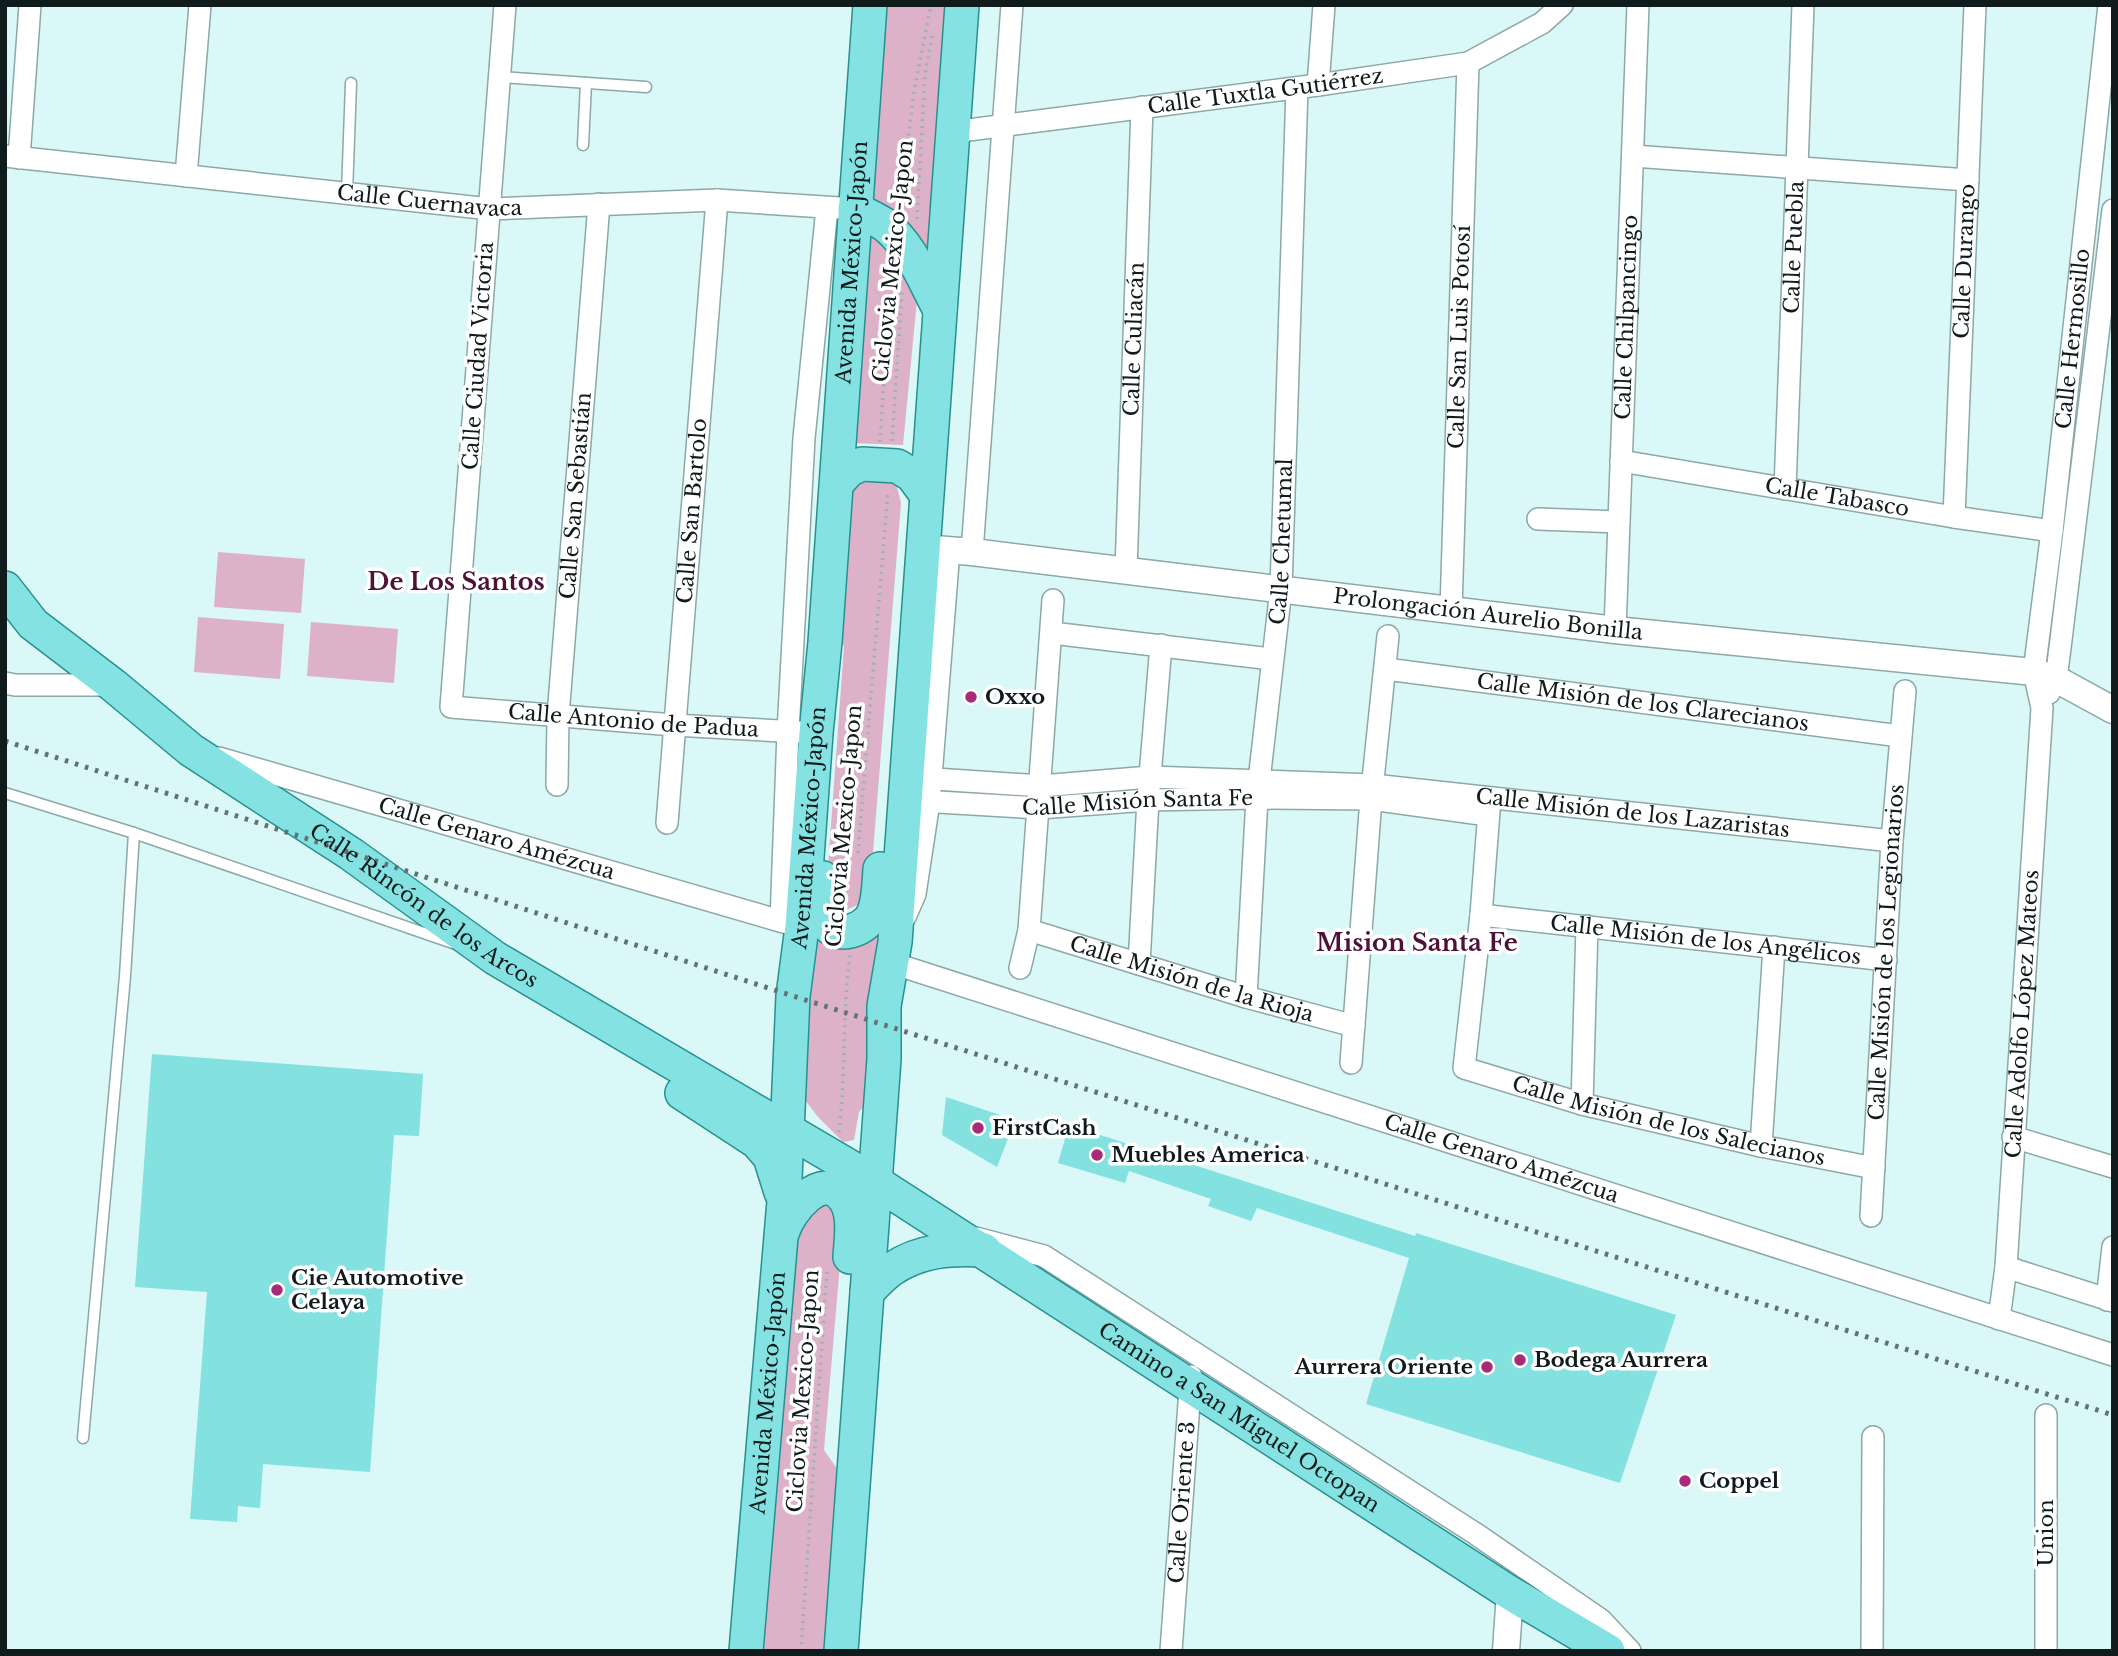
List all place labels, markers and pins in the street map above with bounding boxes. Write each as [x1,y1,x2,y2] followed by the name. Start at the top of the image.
[985,684,1045,710] place label: Oxxo
[963,689,979,705] marker: Oxxo
[992,1115,1096,1141] place label: FirstCash
[970,1120,986,1136] marker: FirstCash
[1111,1142,1305,1168] place label: Muebles America
[1089,1147,1105,1163] marker: Muebles America
[291,1265,464,1315] place label: Cie Automotive Celaya
[269,1282,285,1298] marker: Cie Automotive Celaya
[1534,1347,1708,1373] place label: Bodega Aurrera
[1512,1352,1528,1368] marker: Bodega Aurrera
[1294,1354,1473,1380] place label: Aurrera Oriente
[1479,1359,1495,1375] marker: Aurrera Oriente
[1699,1468,1780,1494] place label: Coppel
[1677,1473,1693,1489] marker: Coppel

